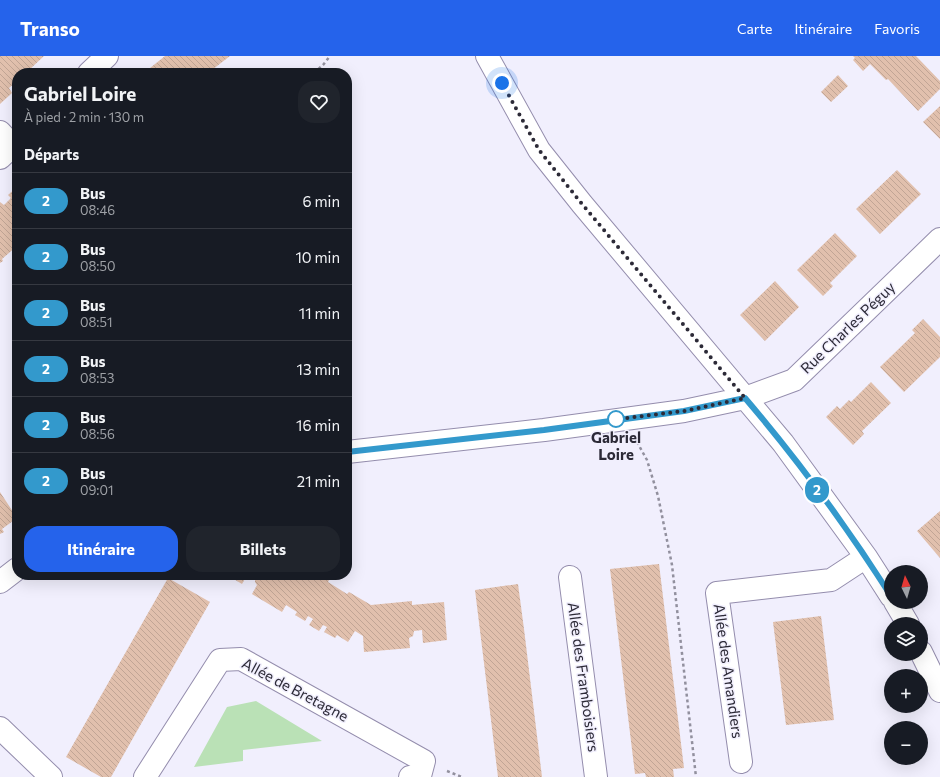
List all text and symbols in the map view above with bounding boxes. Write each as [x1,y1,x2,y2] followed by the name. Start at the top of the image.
[20,17,80,40] text: Transo
[737,20,772,37] text: Carte
[794,20,852,37] text: Itinéraire
[874,20,920,37] text: Favoris
[492,73,512,93] your location
[298,81,340,123] button: heart
[24,82,136,105] text: Gabriel Loire
[24,109,144,125] text: À pied · 2 min · 130 m
[24,145,79,163] text: Départs
[80,184,105,202] text: Bus
[42,192,50,209] text: 2
[302,192,340,210] text: 6 min
[80,202,115,218] text: 08:46
[80,240,105,258] text: Bus
[42,248,50,265] text: 2
[295,248,340,266] text: 10 min
[80,258,115,274] text: 08:50
[796,277,899,377] street label: Rue Charles Péguy
[80,296,105,314] text: Bus
[42,304,50,321] text: 2
[299,304,340,322] text: 11 min
[80,314,112,330] text: 08:51
[80,352,105,370] text: Bus
[42,360,50,377] text: 2
[297,360,340,378] text: 13 min
[80,370,114,386] text: 08:53
[80,408,105,426] text: Bus
[607,410,625,428] marker: Gabriel Loire
[42,416,50,433] text: 2
[296,416,340,434] text: 16 min
[80,426,115,442] text: 08:56
[591,428,641,463] place label: Gabriel Loire
[80,464,105,482] text: Bus
[42,472,50,489] text: 2
[297,472,340,490] text: 21 min
[804,477,830,503] line badge: 2
[813,481,821,498] text: 2
[80,482,113,498] text: 09:01
[24,526,178,572] button: Itinéraire
[186,526,340,572] button: Billets
[884,565,928,609] north arrow
[884,565,928,765] map controls
[565,601,603,753] street label: Allée des Framboisiers
[711,602,747,740] street label: Allée des Amandiers
[884,617,928,661] button: layers
[239,653,352,725] street label: Allée de Bretagne
[884,669,928,713] button: +
[884,721,928,765] button: −

